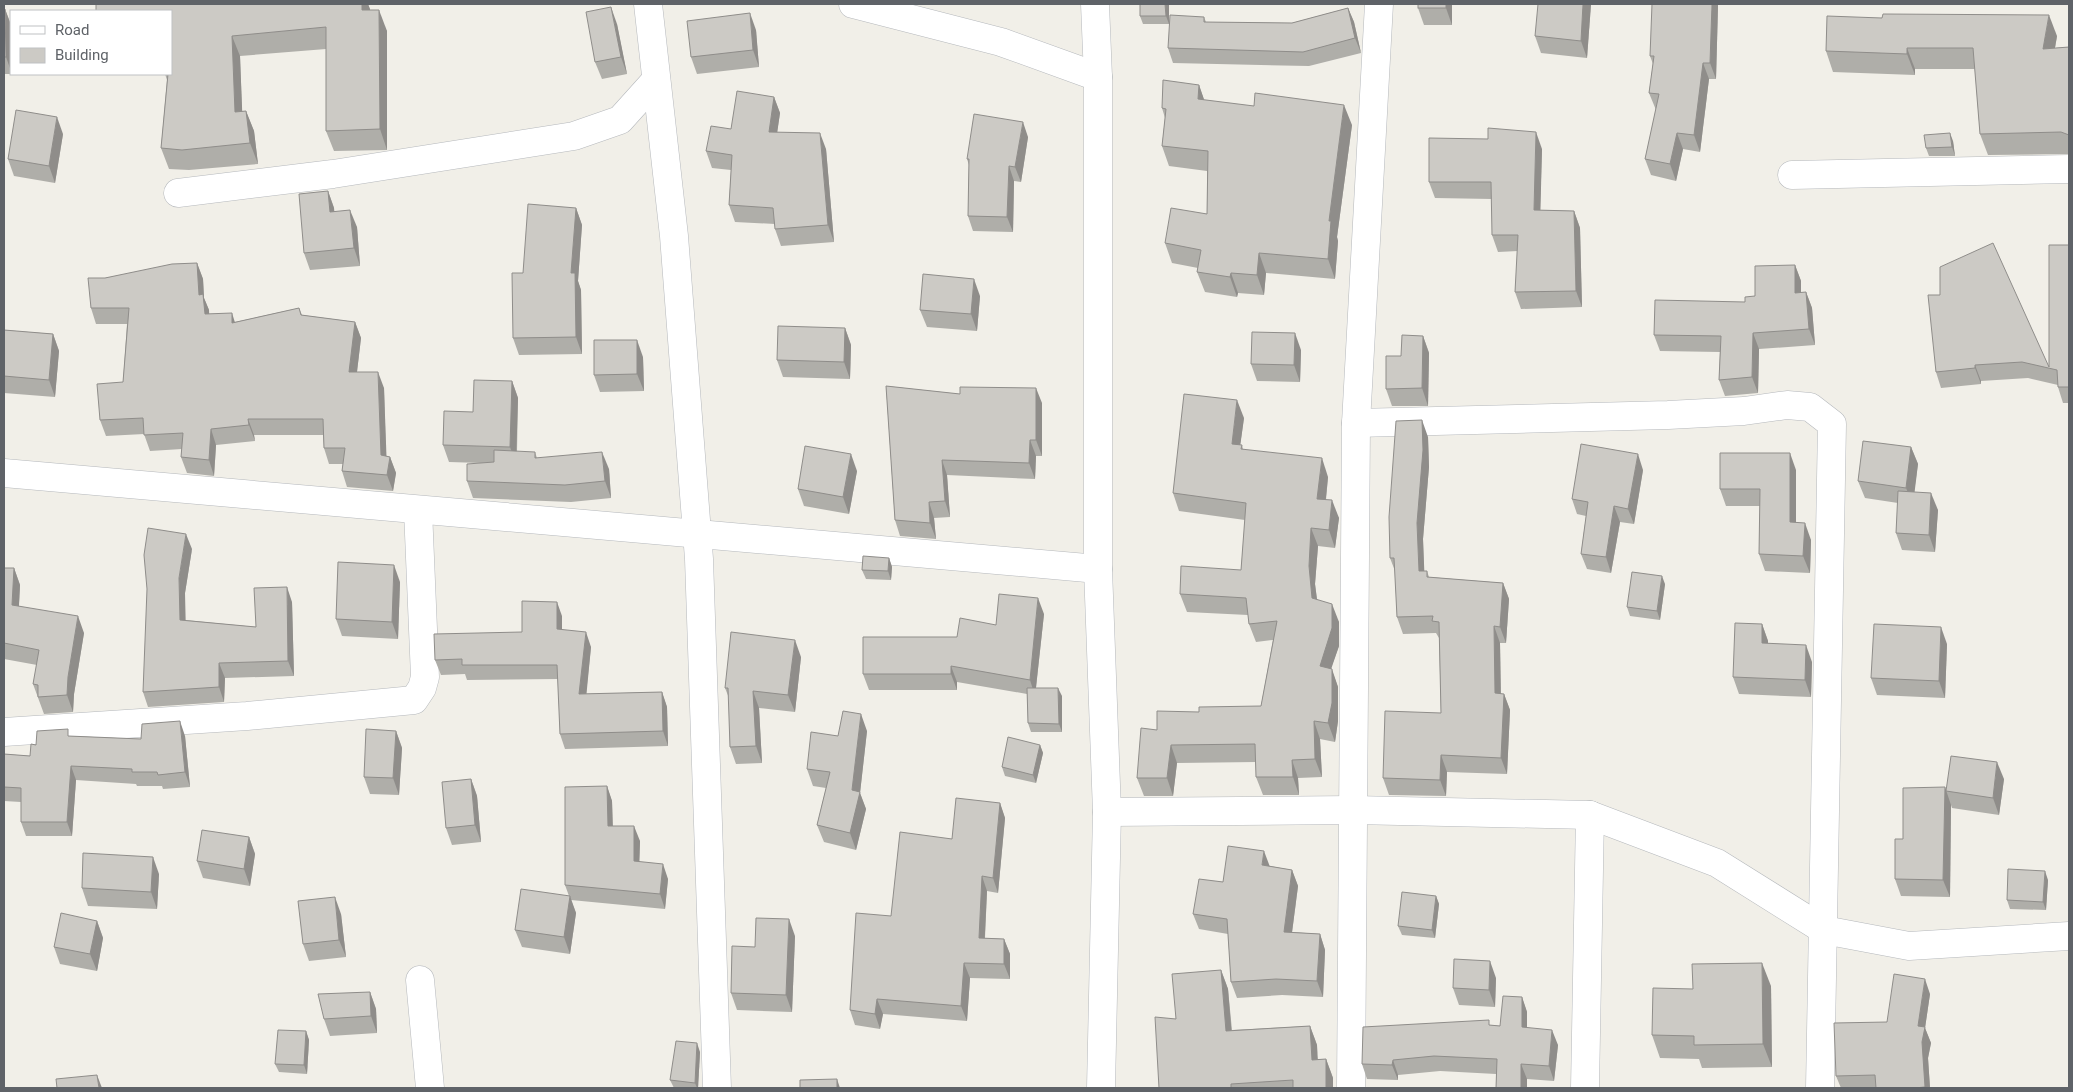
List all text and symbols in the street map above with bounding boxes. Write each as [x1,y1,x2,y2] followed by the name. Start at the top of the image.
[10,10,172,75] legend
[55,21,89,39] text: Road
[55,46,109,64] text: Building

